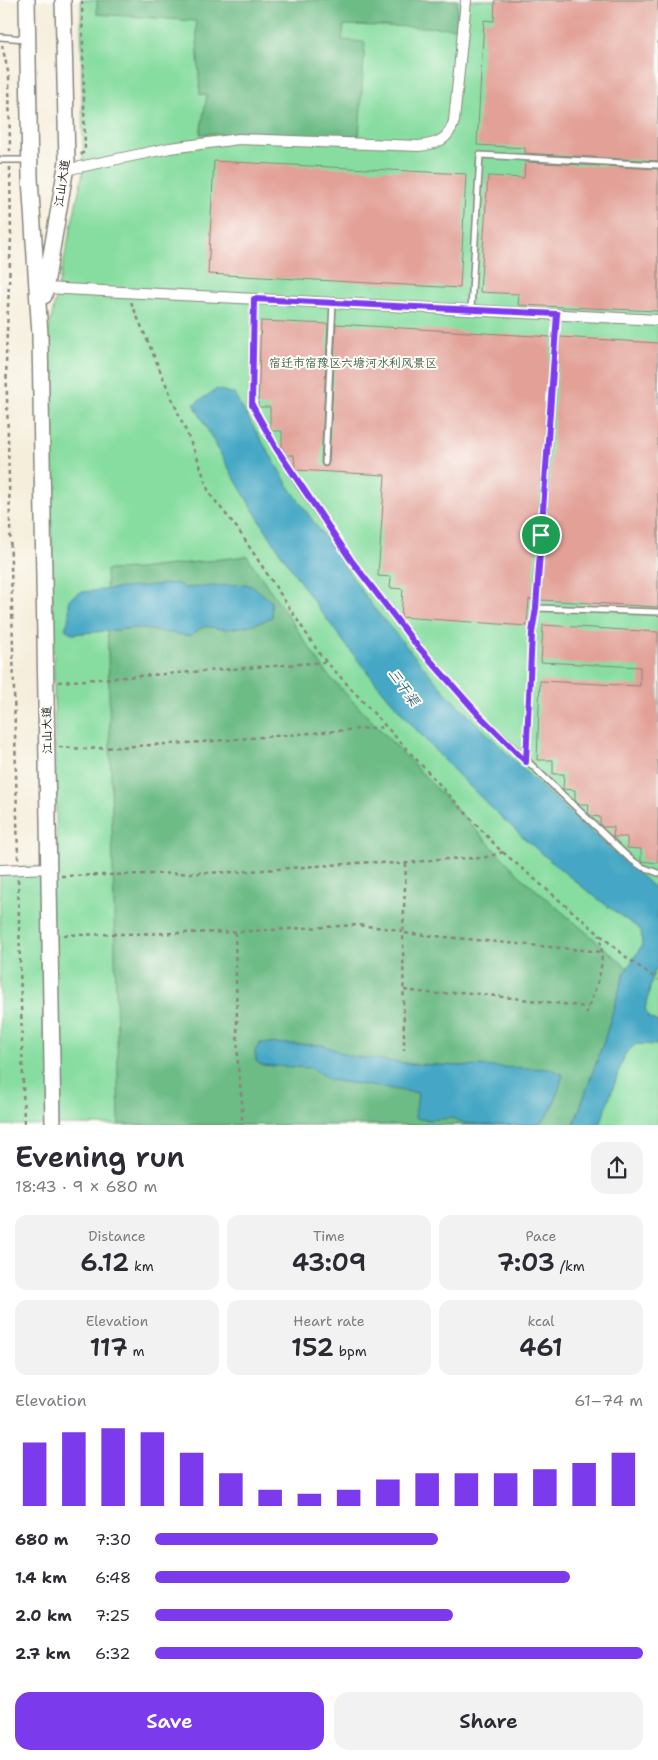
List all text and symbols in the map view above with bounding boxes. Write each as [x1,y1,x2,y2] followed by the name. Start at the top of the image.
[51,158,73,208] street label: 江山大道
[269,355,437,371] park label: 宿迁市宿豫区六塘河水利风景区
[520,514,562,556] pin
[527,521,555,549] icon: arrive
[385,665,424,710] water label: 三干渠
[39,706,55,754] street label: 江山大道
[15,1138,185,1176] text: Evening run
[591,1142,643,1194] button: share
[15,1176,157,1197] text: 18:43 · 9 × 680 m
[88,1227,146,1245] text: Distance
[313,1227,345,1245] text: Time
[526,1227,556,1245] text: Pace
[80,1245,129,1279] text: 6.12
[292,1245,366,1279] text: 43:09
[497,1245,555,1279] text: 7:03
[129,1257,154,1275] text: km
[555,1257,585,1275] text: /km
[86,1312,148,1330] text: Elevation
[293,1312,365,1330] text: Heart rate
[527,1312,555,1330] text: kcal
[89,1330,128,1364] text: 117
[291,1330,334,1364] text: 152
[519,1330,563,1364] text: 461
[128,1342,145,1360] text: m
[334,1342,367,1360] text: bpm
[15,1390,87,1411] text: Elevation
[574,1390,643,1411] text: 61–74 m
[15,1529,68,1550] text: 680 m
[95,1529,131,1550] text: 7:30
[15,1567,67,1588] text: 1.4 km
[95,1567,131,1588] text: 6:48
[15,1605,72,1626] text: 2.0 km
[95,1605,130,1626] text: 7:25
[15,1643,70,1664] text: 2.7 km
[95,1643,131,1664] text: 6:32
[15,1692,324,1750] button: Save
[334,1692,643,1750] button: Share

